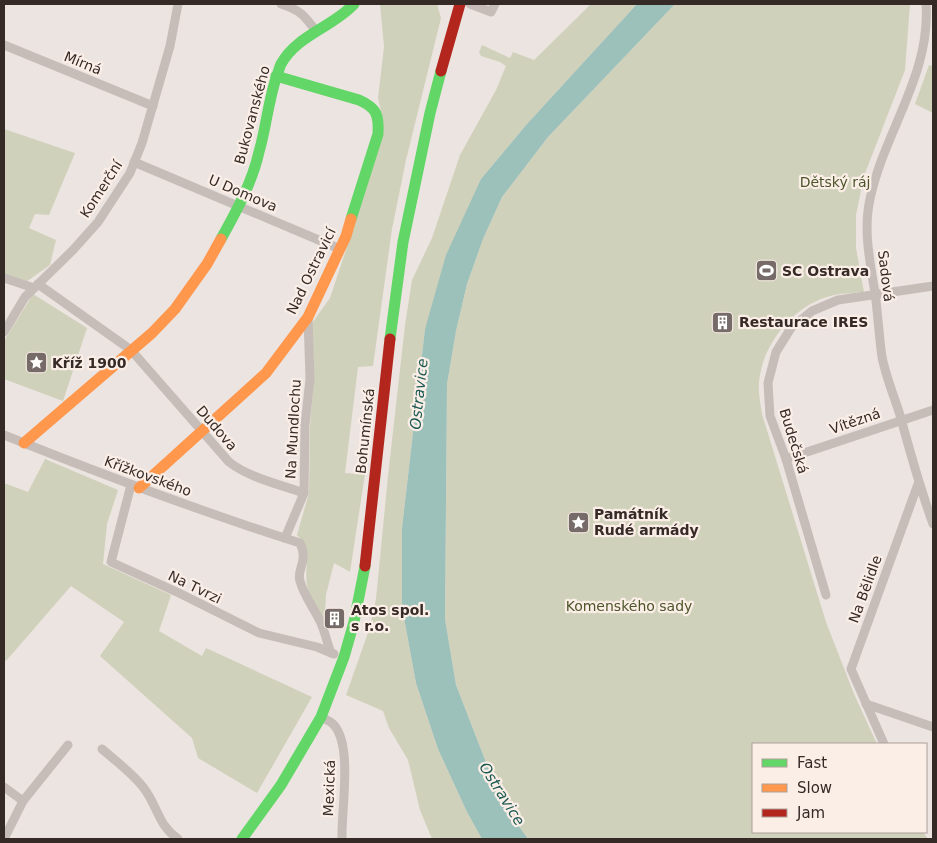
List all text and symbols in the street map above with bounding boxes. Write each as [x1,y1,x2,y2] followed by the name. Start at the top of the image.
[62,48,104,78] street label: Mírná
[231,64,273,166] street label: Bukovanského
[77,156,126,221] street label: Komerční
[206,171,280,215] street label: U Domova
[800,174,870,190] park label: Dětský ráj
[283,224,339,317] street label: Nad Ostravicí
[875,249,897,303] street label: Sadová
[754,259,778,283] sports icon: SC Ostrava
[782,263,869,279] place label: SC Ostrava
[711,310,735,334] building icon: Restaurace IRES
[739,314,868,330] place label: Restaurace IRES
[24,351,48,375] place icon: Kříž 1900
[52,355,127,371] place label: Kříž 1900
[406,358,432,430] water label: Ostravice
[282,379,304,479] street label: Na Mundlochu
[353,387,377,475] street label: Bohumínská
[193,402,241,454] street label: Dudova
[828,405,882,437] street label: Vítězná
[776,406,812,476] street label: Budečská
[102,453,194,499] street label: Křížkovského
[594,506,699,538] place label: Památník Rudé armády
[566,510,590,534] place icon: Památník Rudé armády
[845,553,885,625] street label: Na Bělidle
[166,567,224,607] street label: Na Tvrzi
[566,598,692,614] park label: Komenského sady
[351,602,429,634] place label: Atos spol. s r.o.
[323,606,347,630] building icon: Atos spol. s r.o.
[752,743,927,833] legend
[797,754,827,772] text: Fast
[320,759,338,817] street label: Mexická
[475,759,529,829] water label: Ostravice
[797,779,832,797] text: Slow
[796,804,825,822] text: Jam

